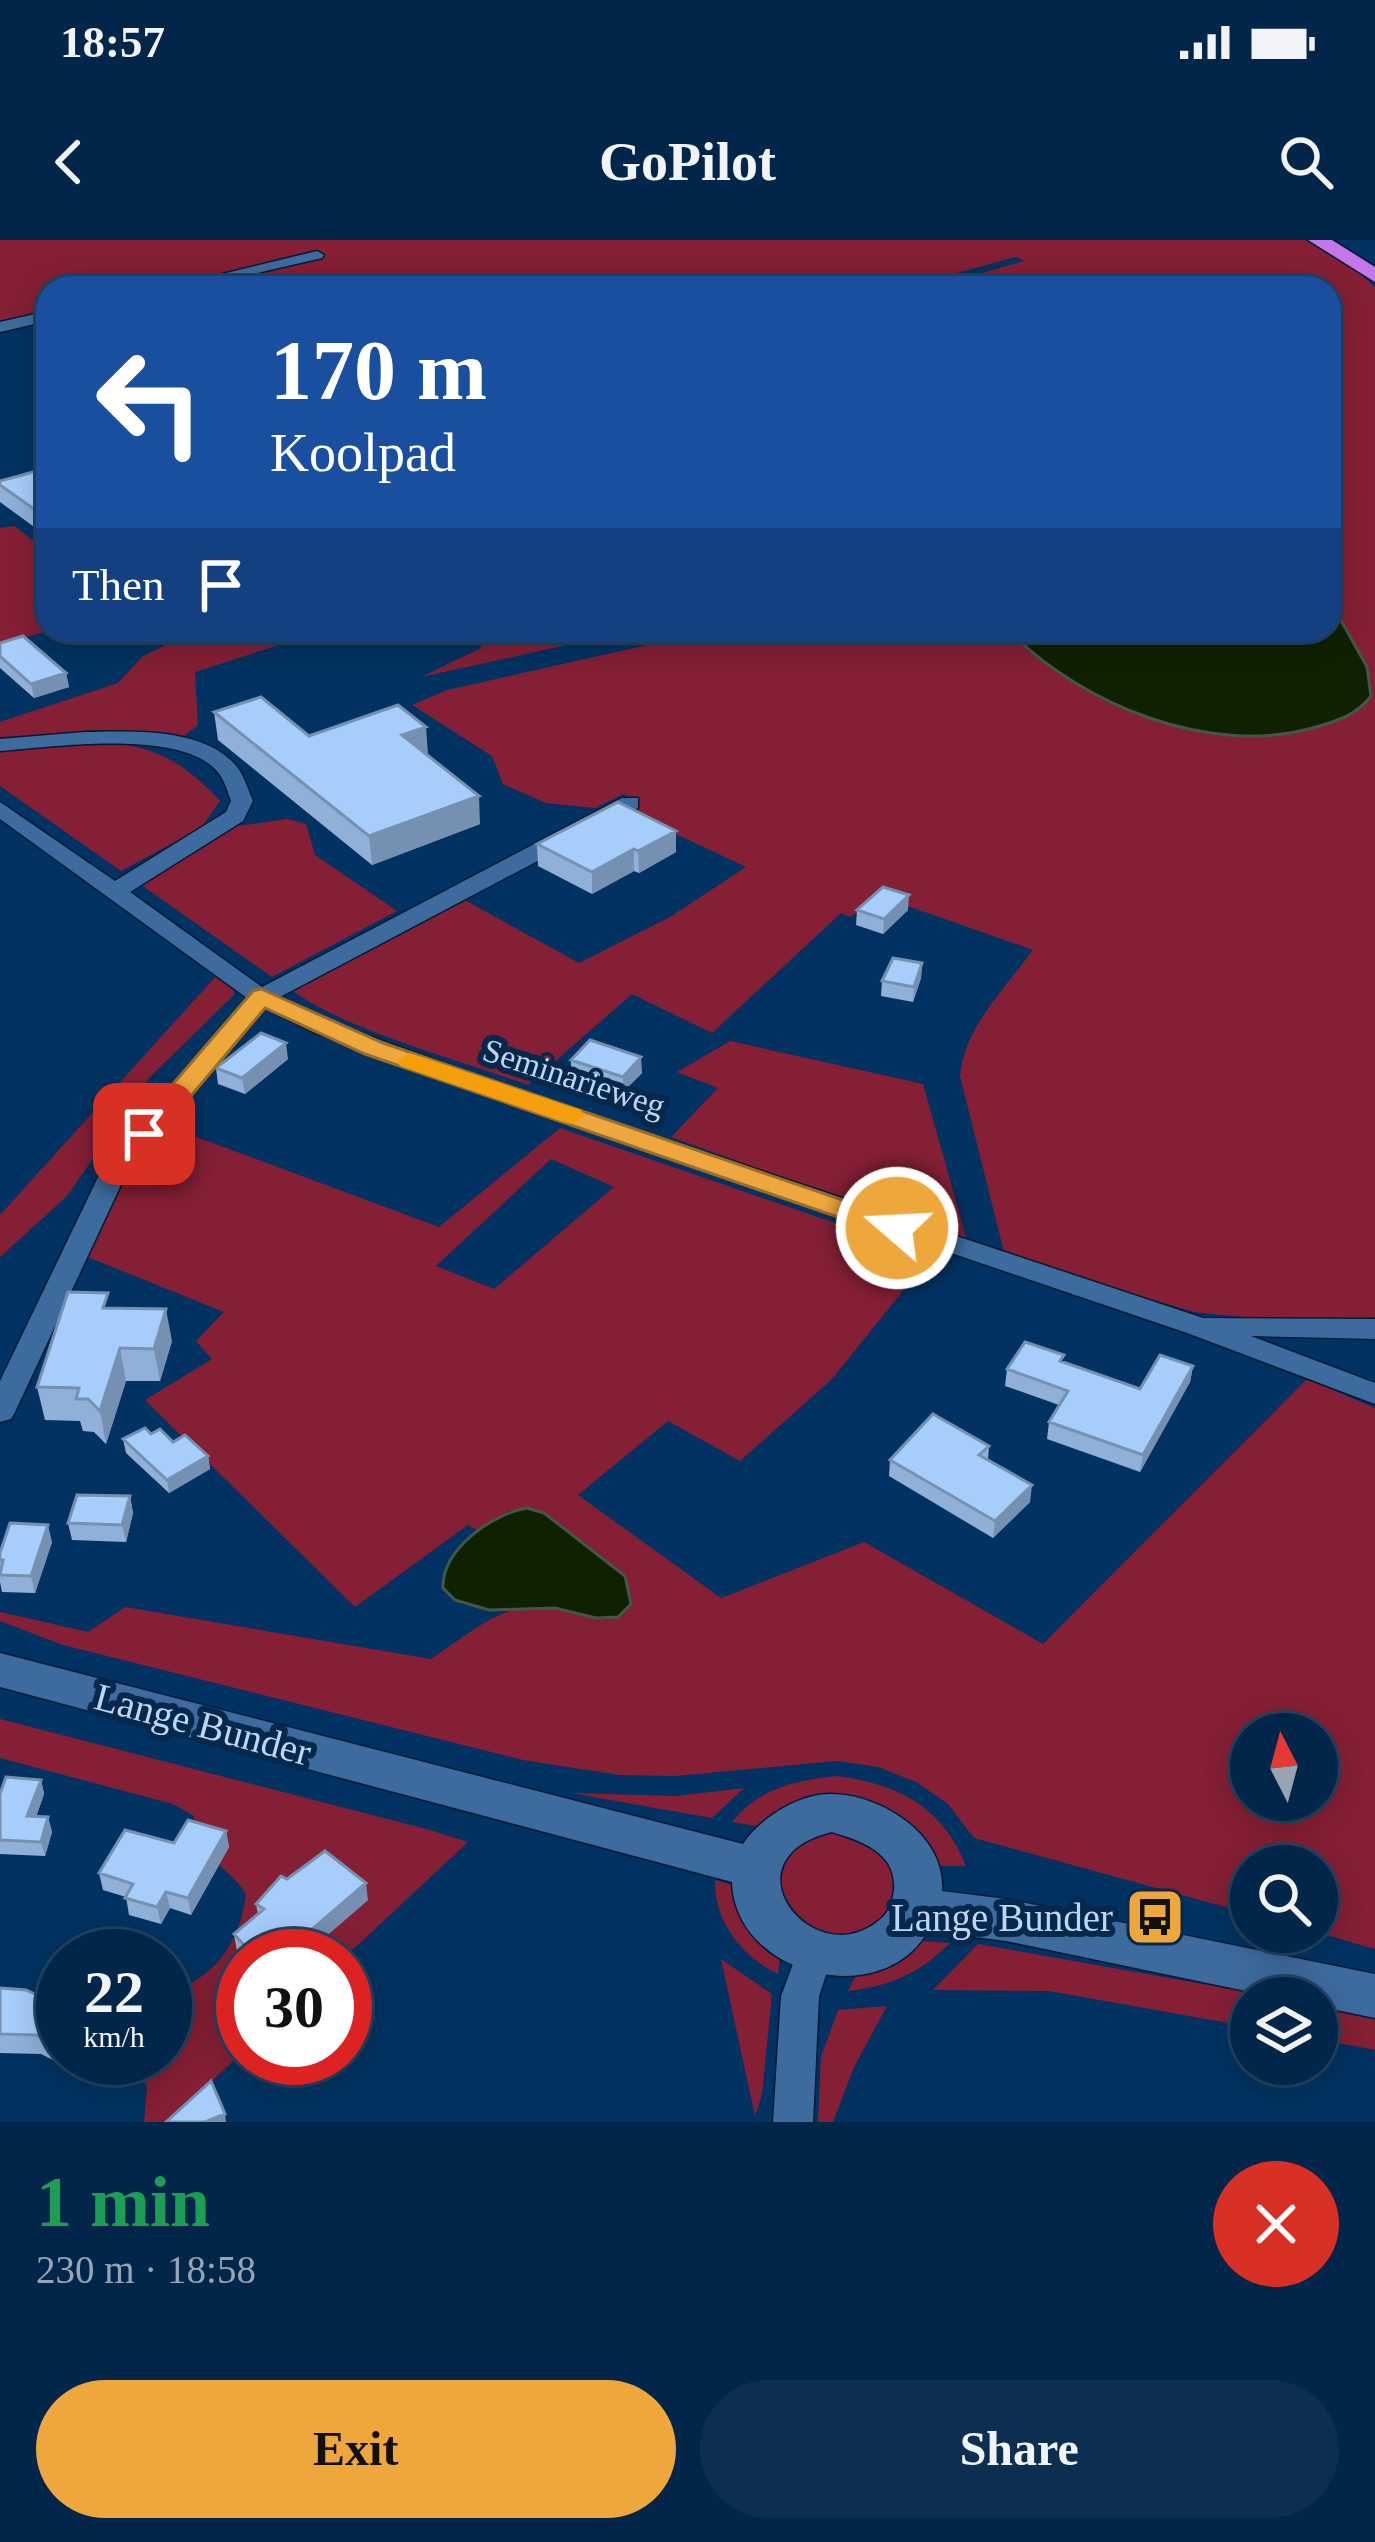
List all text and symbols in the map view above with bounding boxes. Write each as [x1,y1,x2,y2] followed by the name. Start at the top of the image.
[60,17,165,67] text: 18:57
[36,129,102,195] icon: back
[1273,129,1339,195] icon: search
[599,132,776,192] text: GoPilot
[72,324,228,480] icon: left
[270,324,487,417] text: 170 m
[270,423,456,483] text: Koolpad
[188,552,254,618] icon: arrive
[72,560,164,610] text: Then
[479,1032,669,1124] street label: Seminarieweg
[93,1083,195,1185] pin
[111,1101,177,1167] icon: arrive
[834,1165,960,1291] position arrow
[90,1675,316,1774] street label: Lange Bunder
[1230,1713,1338,1821] north arrow
[1230,1713,1338,2085] map controls
[1230,1845,1338,1953] button: search
[1124,1886,1186,1948] bus stop icon: Lange Bunder
[891,1896,1113,1940] place label: Lange Bunder
[216,1929,372,2085] speed limit sign: 30
[84,1959,144,2025] text: 22
[1230,1977,1338,2085] button: layers
[83,2020,145,2053] text: km/h
[1213,2161,1339,2287] button: close
[36,2162,210,2242] text: 1 min
[36,2248,256,2291] text: 230 m · 18:58
[36,2380,676,2518] button: Exit
[700,2380,1339,2518] button: Share

